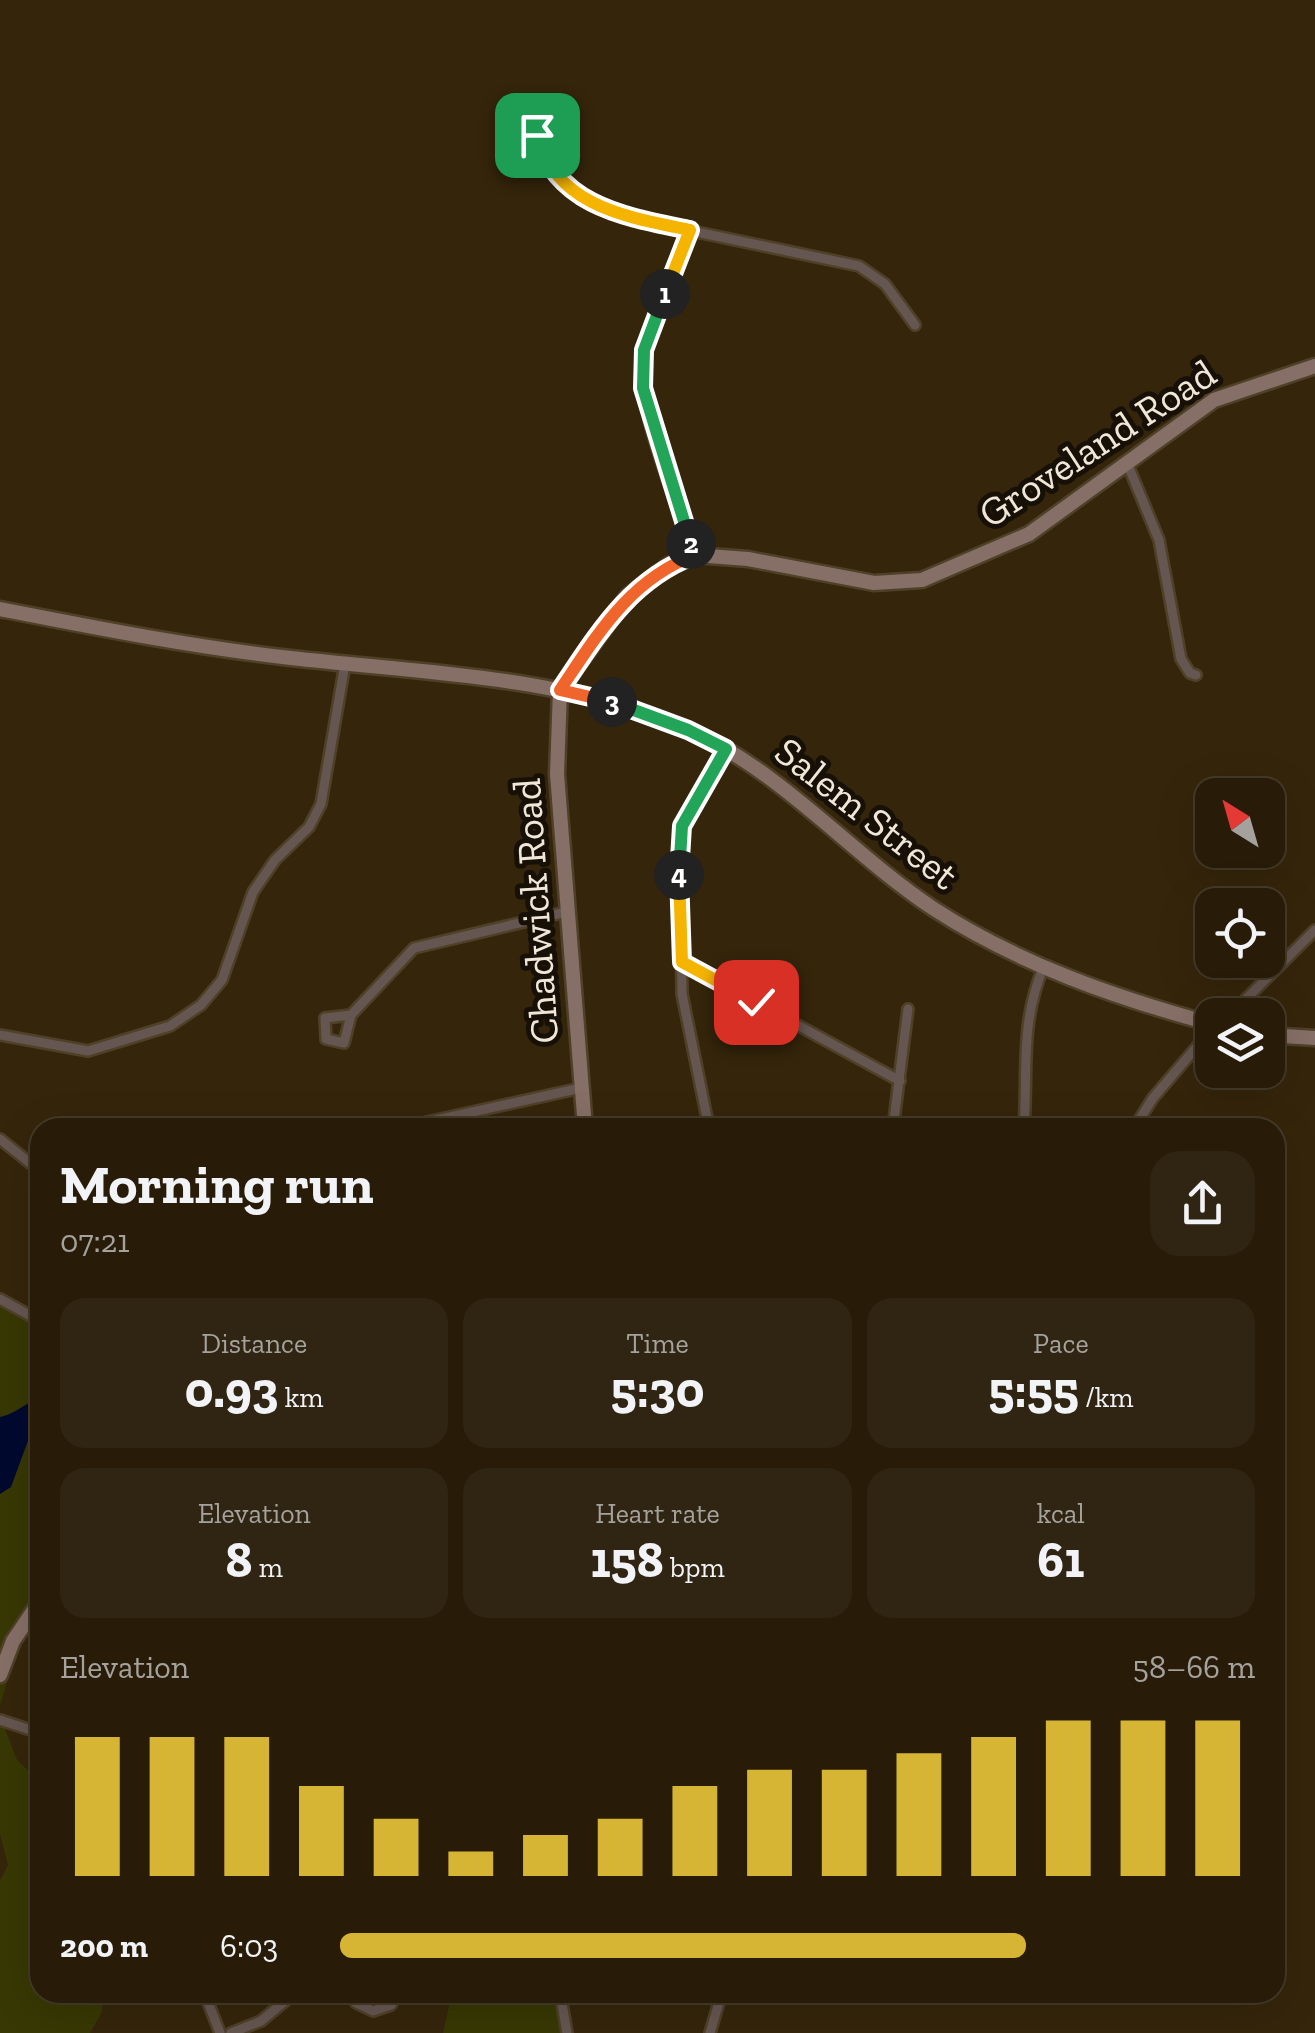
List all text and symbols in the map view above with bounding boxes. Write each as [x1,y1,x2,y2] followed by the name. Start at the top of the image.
[495,93,580,178] pin
[510,108,565,163] icon: arrive
[640,269,690,319] pin: 1
[659,277,671,310] text: 1
[970,349,1224,537] street label: Groveland Road
[666,519,716,569] pin: 2
[683,527,699,560] text: 2
[587,677,637,727] pin: 3
[605,685,619,718] text: 3
[766,727,968,899] street label: Salem Street
[502,777,568,1045] street label: Chadwick Road
[1195,778,1285,868] north arrow
[1195,778,1285,1088] map controls
[654,850,704,900] pin: 4
[671,858,687,891] text: 4
[1195,888,1285,978] button: locate
[714,960,799,1045] pin
[729,975,784,1030] icon: check
[1195,998,1285,1088] button: layers
[60,1151,374,1217] text: Morning run
[1150,1151,1255,1256] button: share
[60,1222,129,1260] text: 07:21
[201,1327,307,1360] text: Distance
[626,1327,689,1360] text: Time
[1033,1327,1089,1360] text: Pace
[185,1360,278,1420] text: 0.93
[611,1360,704,1420] text: 5:30
[988,1360,1079,1420] text: 5:55
[278,1381,324,1414] text: km
[1079,1381,1133,1414] text: /km
[198,1497,311,1530] text: Elevation
[595,1497,720,1530] text: Heart rate
[1037,1497,1085,1530] text: kcal
[225,1530,252,1590] text: 8
[590,1530,664,1590] text: 158
[1037,1530,1084,1590] text: 61
[252,1551,283,1584] text: m
[664,1551,725,1584] text: bpm
[60,1648,189,1686] text: Elevation
[1133,1648,1255,1686] text: 58–66 m
[60,1927,148,1965] text: 200 m
[220,1927,278,1965] text: 6:03

